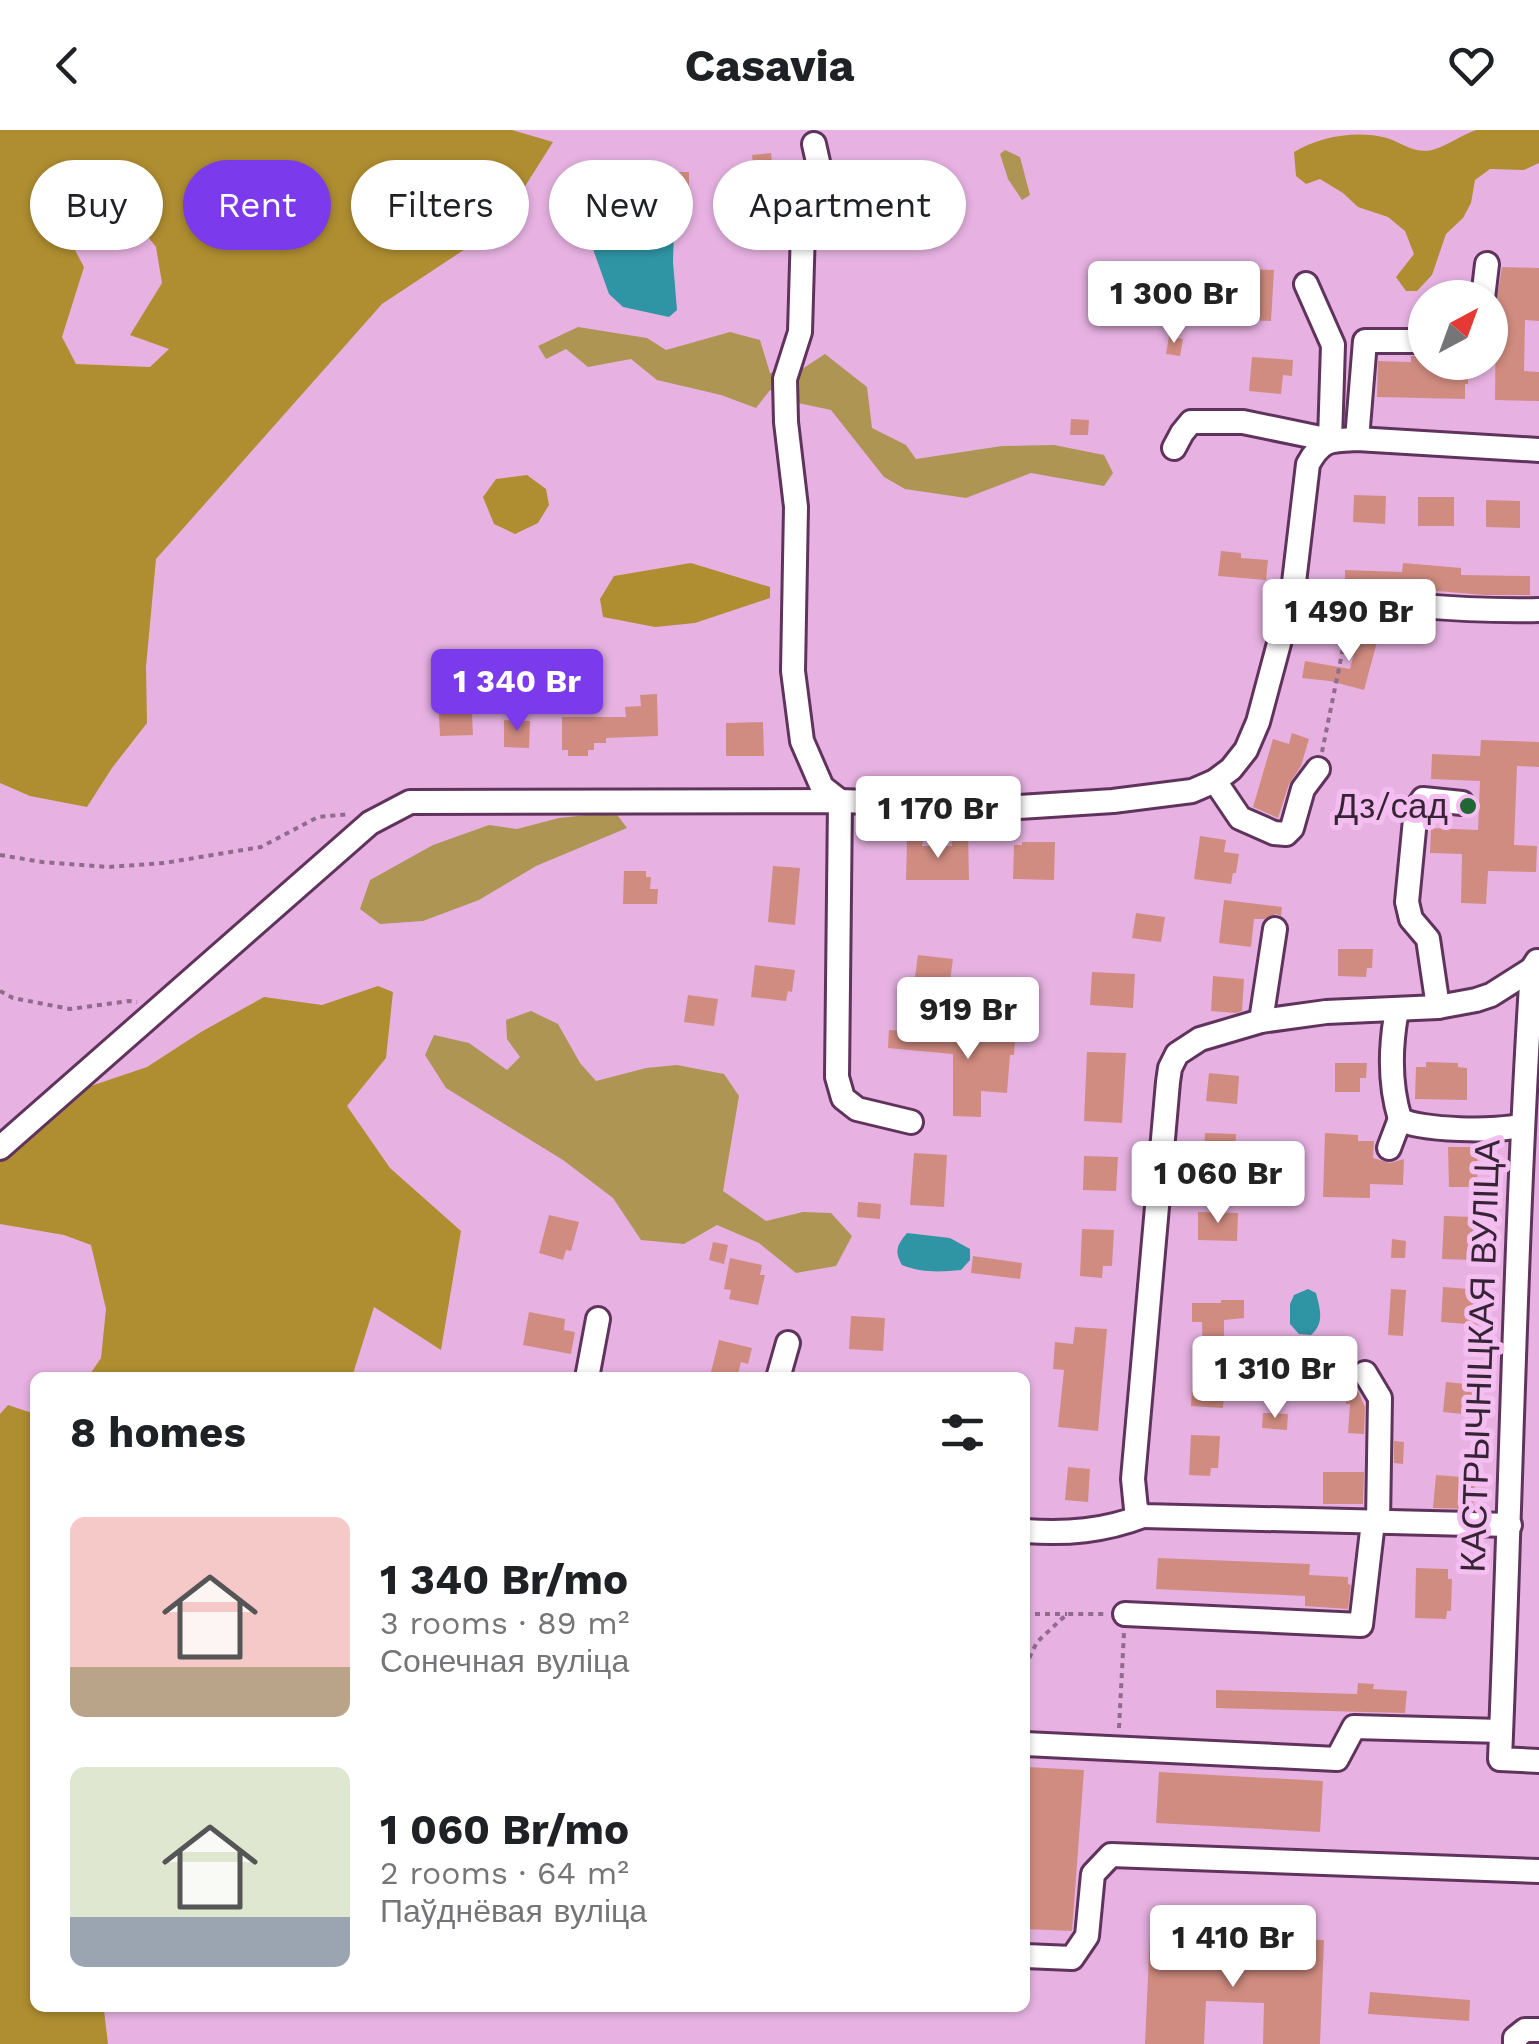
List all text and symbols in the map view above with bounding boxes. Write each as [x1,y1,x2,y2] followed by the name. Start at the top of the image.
[40,38,95,93] icon: back
[1444,38,1499,93] icon: heart
[684,39,855,92] text: Casavia
[30,160,163,250] chip: Buy
[183,160,331,250] chip: Rent
[351,160,529,250] chip: Filters
[549,160,693,250] chip: New
[713,160,966,250] chip: Apartment
[1071,261,1277,346] pin: 1 300 Br
[1110,274,1238,312] text: 1 300 Br
[1408,280,1508,380] north arrow
[1408,280,1508,380] map controls
[1246,579,1452,664] pin: 1 490 Br
[1285,592,1413,630] text: 1 490 Br
[414,649,620,734] pin: 1 340 Br
[453,662,581,700] text: 1 340 Br
[835,776,1041,861] pin: 1 170 Br
[1334,785,1448,827] place label: Дз/сад
[878,789,998,827] text: 1 170 Br
[1457,795,1479,817] marker: Дз/сад
[887,977,1049,1062] pin: 919 Br
[919,990,1017,1028] text: 919 Br
[1451,1138,1509,1573] street label: КАСТРЫЧНІЦКАЯ ВУЛІЦА
[1115,1141,1321,1226] pin: 1 060 Br
[1154,1154,1282,1192] text: 1 060 Br
[1172,1336,1378,1421] pin: 1 310 Br
[1214,1349,1336,1387] text: 1 310 Br
[935,1405,990,1460] icon: filters
[70,1408,246,1457] text: 8 homes
[380,1555,628,1604] text: 1 340 Br/mo
[150,1557,270,1677] icon: home
[380,1604,629,1642] text: 3 rooms · 89 m²
[380,1642,629,1680] text: Сонечная вуліца
[380,1805,629,1854] text: 1 060 Br/mo
[150,1807,270,1927] icon: home
[380,1854,629,1892] text: 2 rooms · 64 m²
[380,1892,647,1930] text: Паўднёвая вуліца
[1130,1905,1336,1990] pin: 1 410 Br
[1172,1918,1294,1956] text: 1 410 Br

